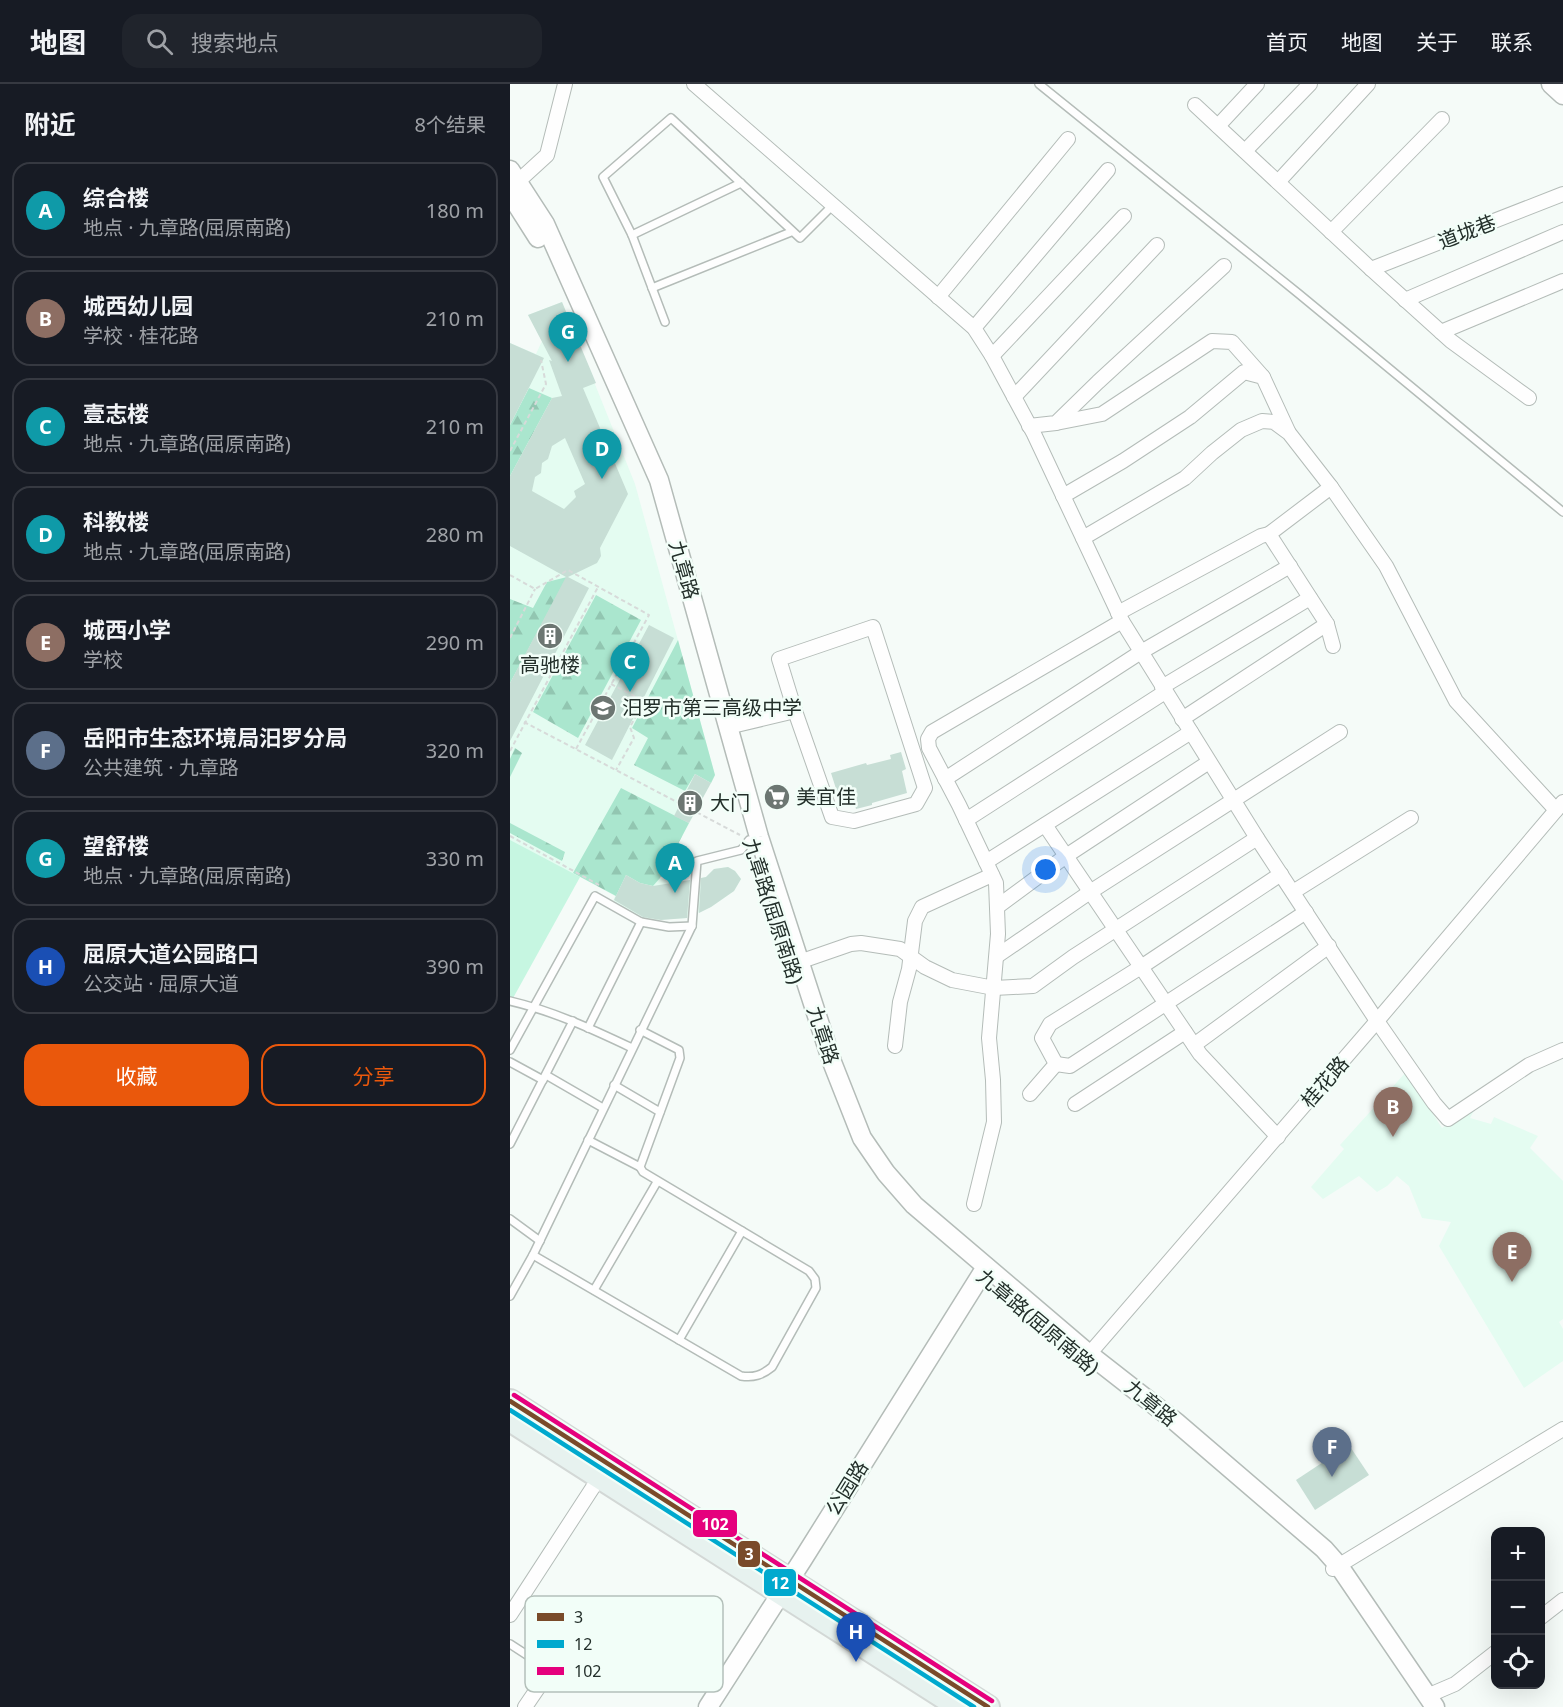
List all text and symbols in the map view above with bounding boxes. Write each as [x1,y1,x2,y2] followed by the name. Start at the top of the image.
[122,14,542,68] search box
[30,23,86,61] text: 地图
[143,25,176,58] icon: search
[191,27,279,57] text: 搜索地点
[1266,28,1308,56] text: 首页
[1341,28,1383,56] text: 地图
[1416,28,1458,56] text: 关于
[1491,28,1533,56] text: 联系
[24,106,76,142] text: 附近
[415,111,486,138] text: 8个结果
[83,182,149,212] text: 综合楼
[39,197,52,224] text: A
[426,197,484,224] text: 180 m
[1434,208,1500,255] street label: 道垅巷
[83,214,291,241] text: 地点 · 九章路(屈原南路)
[83,290,193,320] text: 城西幼儿园
[39,305,52,332] text: B
[426,305,484,332] text: 210 m
[548,312,588,362] pin: G
[83,322,199,349] text: 学校 · 桂花路
[83,398,149,428] text: 壹志楼
[39,413,52,440] text: C
[426,413,484,440] text: 210 m
[83,430,291,457] text: 地点 · 九章路(屈原南路)
[582,430,622,479] pin: D
[83,506,149,536] text: 科教楼
[38,521,53,548] text: D
[426,521,484,548] text: 280 m
[663,537,706,602] street label: 九章路
[83,538,291,565] text: 地点 · 九章路(屈原南路)
[83,614,171,644] text: 城西小学
[535,621,565,651] building icon: 高驰楼
[40,629,51,656] text: E
[426,629,484,656] text: 290 m
[610,642,650,692] pin: C
[83,646,123,673] text: 学校
[520,651,580,678] place label: 高驰楼
[588,693,618,723] school or university icon: 汨罗市第三高级中学
[622,694,802,721] place label: 汨罗市第三高级中学
[83,722,347,752] text: 岳阳市生态环境局汨罗分局
[40,737,51,764] text: F
[426,737,484,764] text: 320 m
[83,754,239,781] text: 公共建筑 · 九章路
[762,782,792,812] supermarket icon: 美宜佳
[796,783,856,810] place label: 美宜佳
[675,788,705,818] building icon: 大门
[710,789,750,816] place label: 大门
[83,830,149,860] text: 望舒楼
[737,834,810,987] street label: 九章路(屈原南路)
[656,844,694,893] pin: A
[38,845,53,872] text: G
[426,845,484,872] text: 330 m
[1031,855,1060,884] your location
[83,862,291,889] text: 地点 · 九章路(屈原南路)
[83,938,259,968] text: 屈原大道公园路口
[38,953,53,980] text: H
[426,953,484,980] text: 390 m
[83,970,239,997] text: 公交站 · 屈原大道
[801,1002,846,1068] street label: 九章路
[24,1044,249,1106] button: 收藏
[261,1044,486,1106] button: 分享
[1295,1050,1354,1113] street label: 桂花路
[1374,1088,1412,1137] pin: B
[1492,1232,1532,1282] pin: E
[971,1262,1105,1381] street label: 九章路(屈原南路)
[1120,1373,1183,1432] street label: 九章路
[1312,1428,1352,1477] pin: F
[819,1455,874,1520] street label: 公园路
[692,1509,738,1538] line badge: 102
[701,1513,729,1535] text: 102
[1491,1527,1545,1689] map controls
[1491,1527,1545,1581] button: +
[737,1540,761,1568] line badge: 3
[744,1543,754,1565] text: 3
[763,1568,797,1597] line badge: 12
[771,1572,789,1594] text: 12
[1491,1581,1545,1635] button: −
[525,1596,723,1692] legend
[574,1606,583,1628] text: 3
[836,1612,876,1662] pin: H
[574,1633,592,1655] text: 12
[1491,1635,1545,1689] button: locate
[574,1660,601,1682] text: 102

